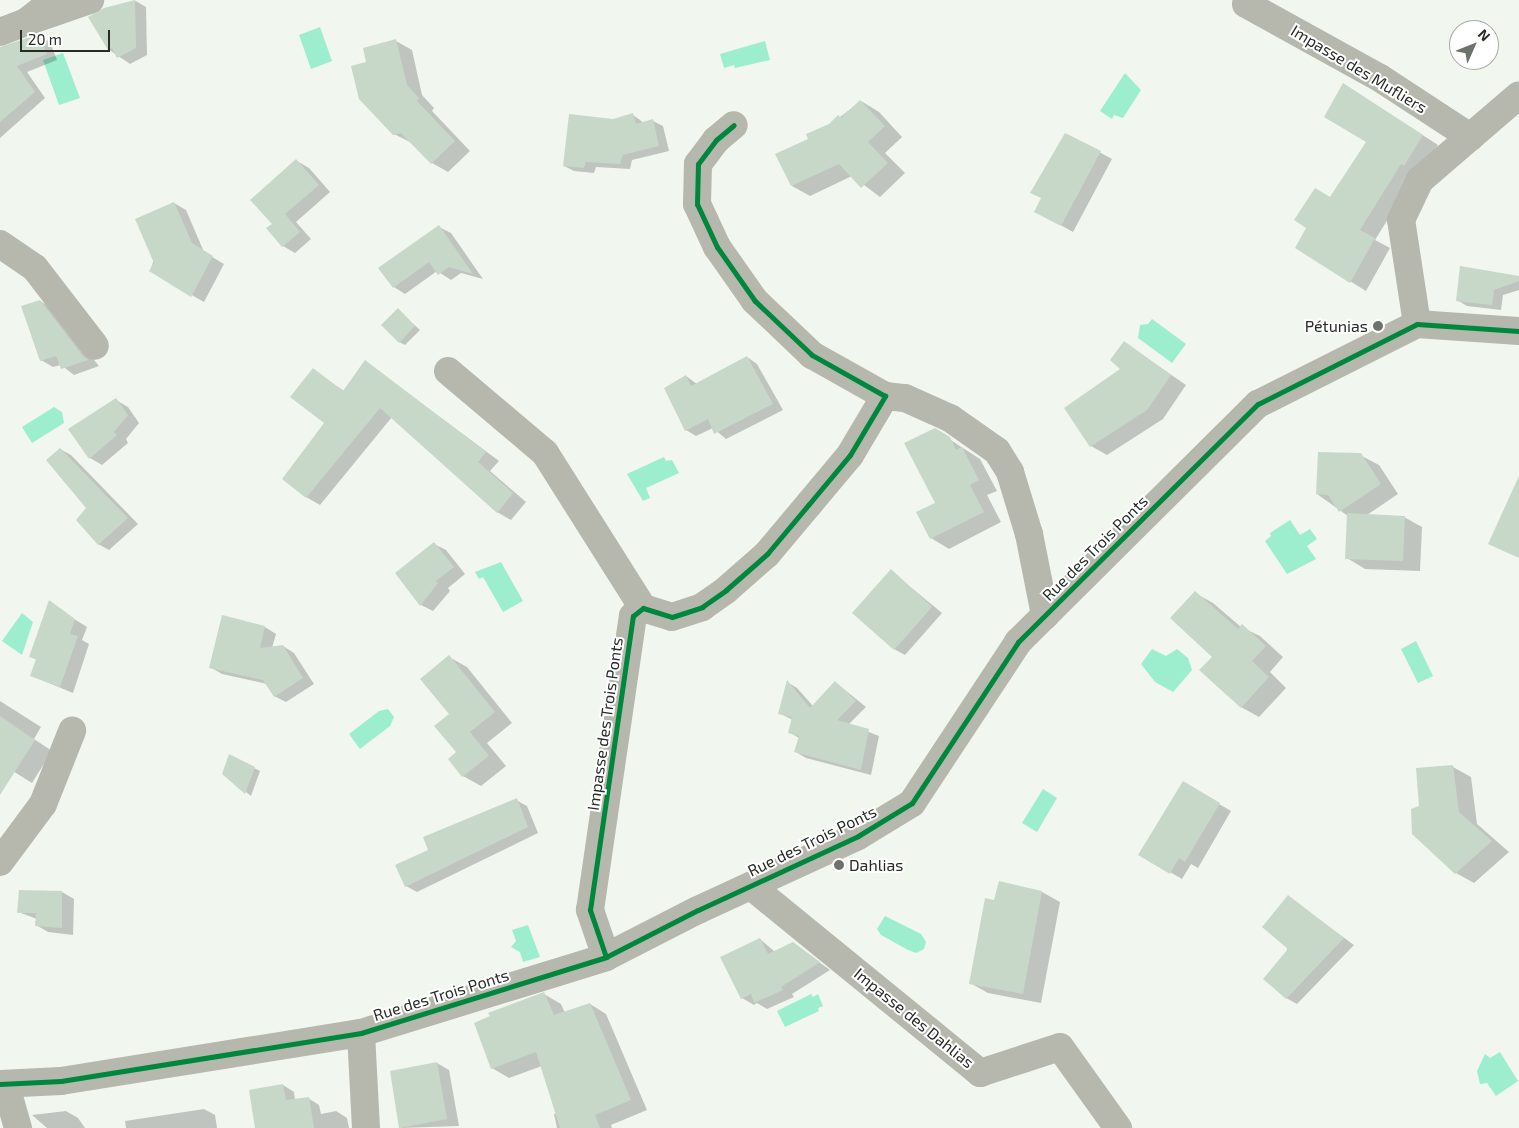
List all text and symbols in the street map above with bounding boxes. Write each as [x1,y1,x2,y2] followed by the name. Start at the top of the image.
[22,20,112,52] scale bar
[1449,20,1499,70] north arrow
[1288,21,1430,117] street label: Impasse des Mufliers
[1475,25,1494,44] text: N
[28,30,62,48] text: 20 m
[1305,316,1368,336] place label: Pétunias
[1372,320,1384,332] marker: Pétunias
[1038,491,1152,605] street label: Rue des Trois Ponts
[583,636,627,812] street label: Impasse des Trois Ponts
[744,801,880,881] street label: Rue des Trois Ponts
[849,855,903,875] place label: Dahlias
[833,859,845,871] marker: Dahlias
[850,964,978,1072] street label: Impasse des Dahlias
[371,965,511,1025] street label: Rue des Trois Ponts

